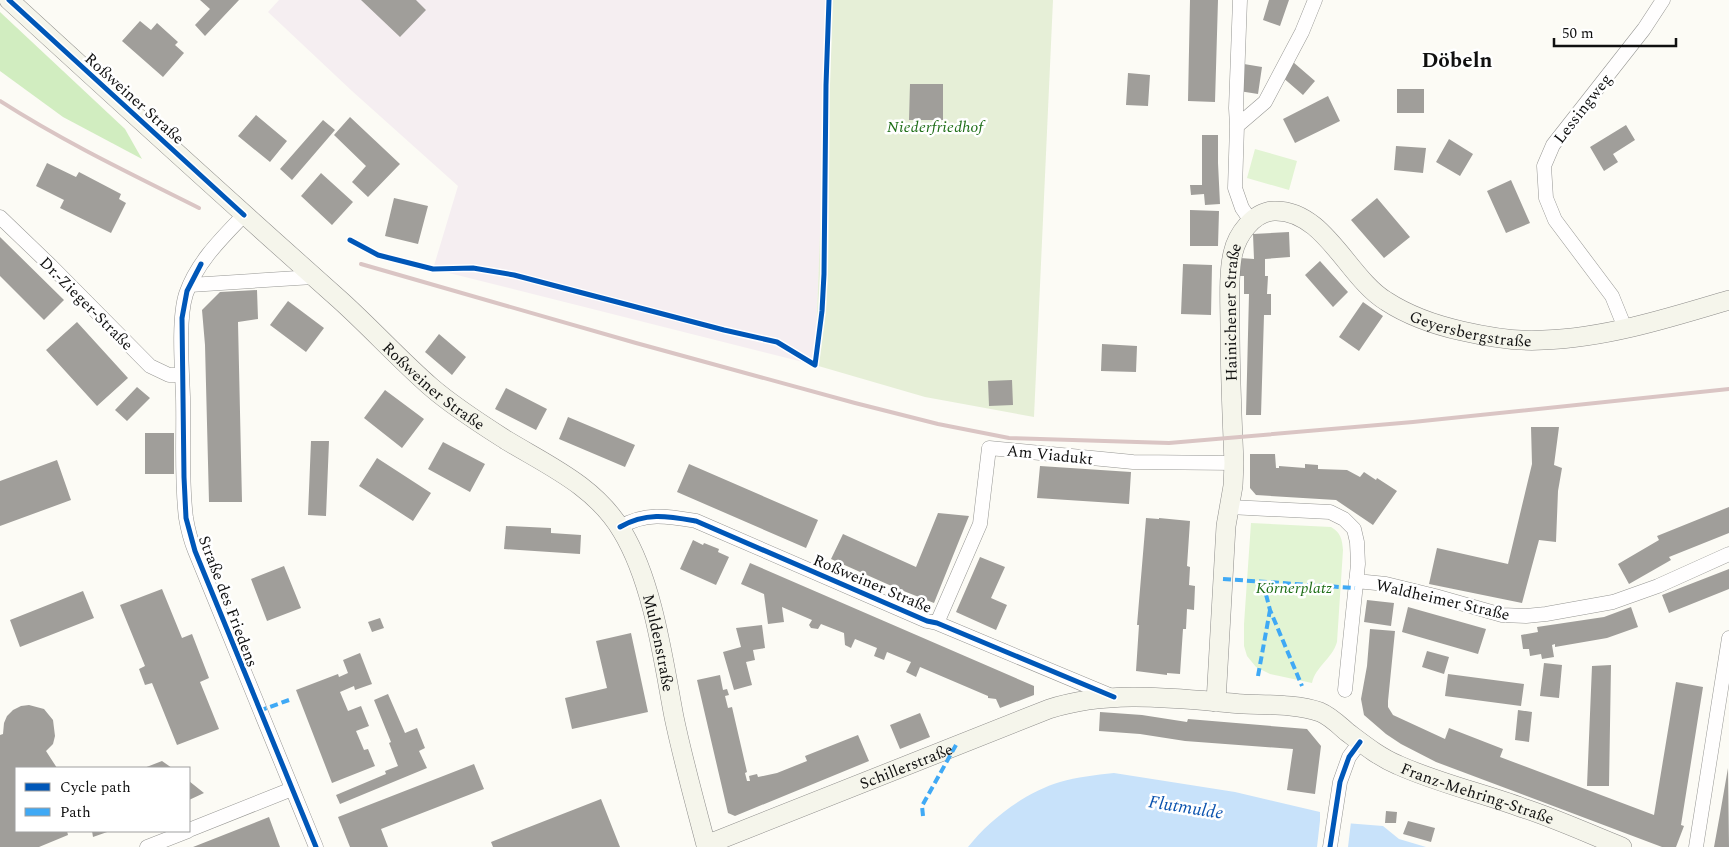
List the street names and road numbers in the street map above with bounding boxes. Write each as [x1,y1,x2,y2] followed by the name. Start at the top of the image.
[79,47,190,150] street label: Roßweiner Straße
[1548,69,1618,149] street label: Lessingweg
[1219,240,1248,382] street label: Hainichener Straße
[34,251,139,356] street label: Dr.-Zieger-Straße
[1405,304,1532,353] street label: Geyersbergstraße
[377,336,490,436] street label: Roßweiner Straße
[1006,439,1095,471] street label: Am Viadukt
[192,532,264,671] street label: Straße des Friedens
[809,548,936,620] street label: Roßweiner Straße
[1373,573,1512,627] street label: Waldheimer Straße
[636,591,680,694] street label: Muldenstraße
[856,737,957,796] street label: Schillerstraße
[1397,757,1557,831] street label: Franz-Mehring-Straße

